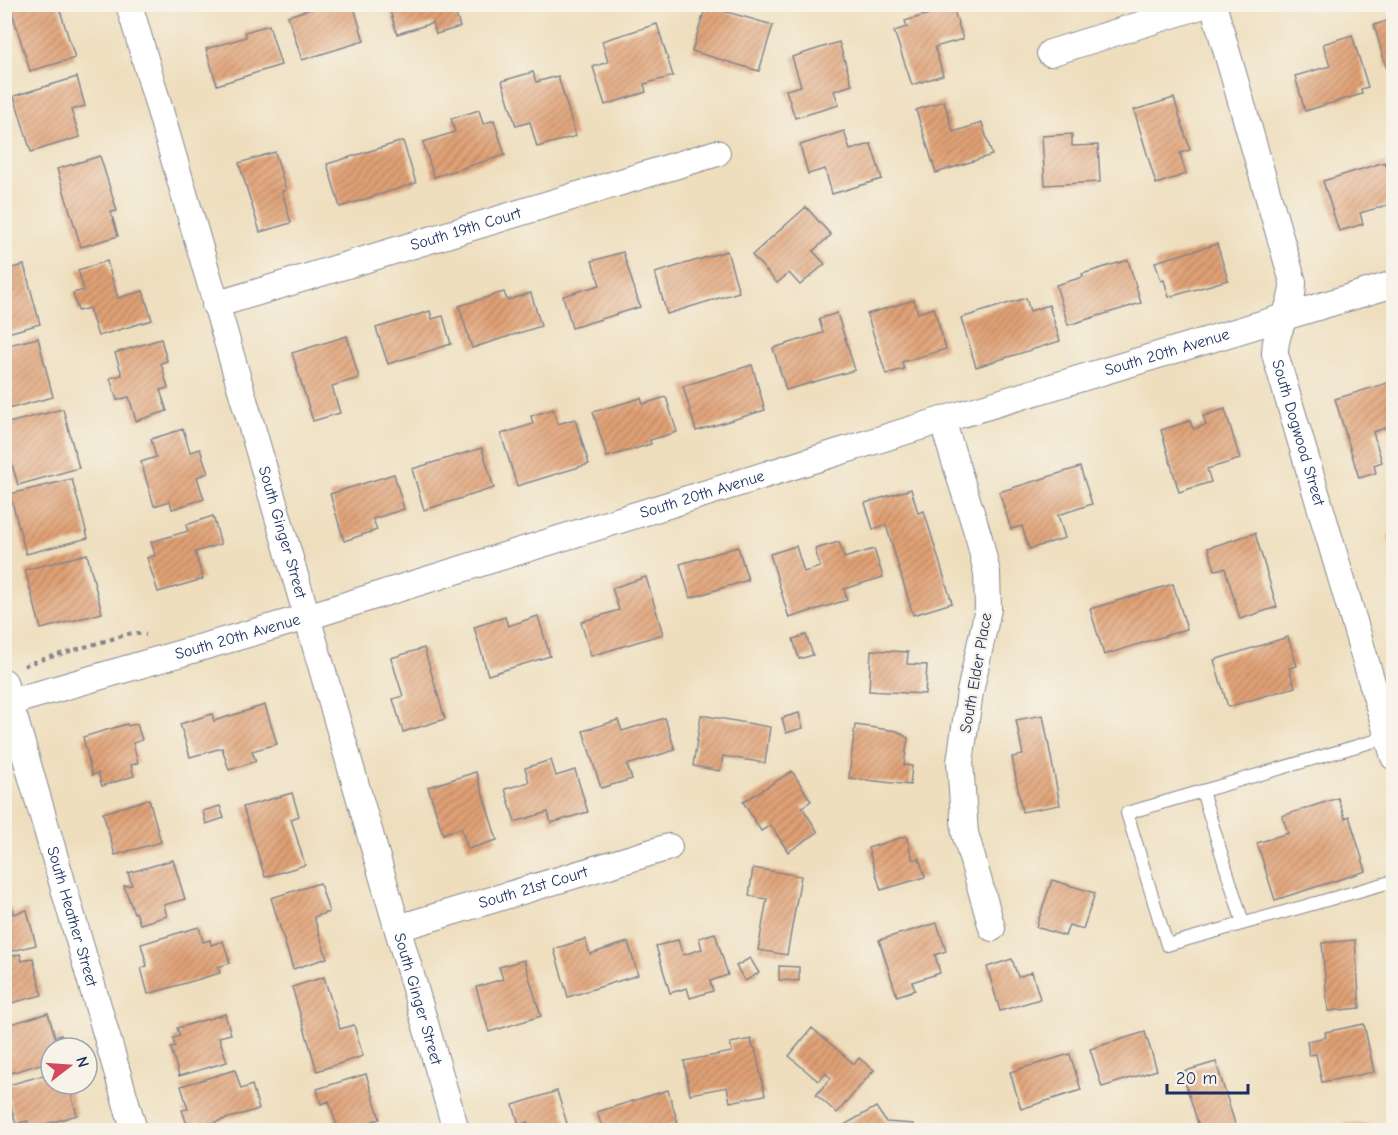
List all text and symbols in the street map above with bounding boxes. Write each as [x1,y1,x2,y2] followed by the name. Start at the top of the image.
[408,204,524,254] street label: South 19th Court
[1102,325,1232,380] street label: South 20th Avenue
[1268,358,1328,508] street label: South Dogwood Street
[255,464,310,601] street label: South Ginger Street
[638,467,767,522] street label: South 20th Avenue
[173,610,302,663] street label: South 20th Avenue
[957,611,995,735] street label: South Elder Place
[43,844,101,989] street label: South Heather Street
[477,863,590,912] street label: South 21st Court
[390,931,446,1067] street label: South Ginger Street
[39,1036,99,1096] north arrow
[72,1054,93,1070] text: N
[1167,1057,1248,1095] scale bar
[1176,1068,1217,1089] text: 20 m

